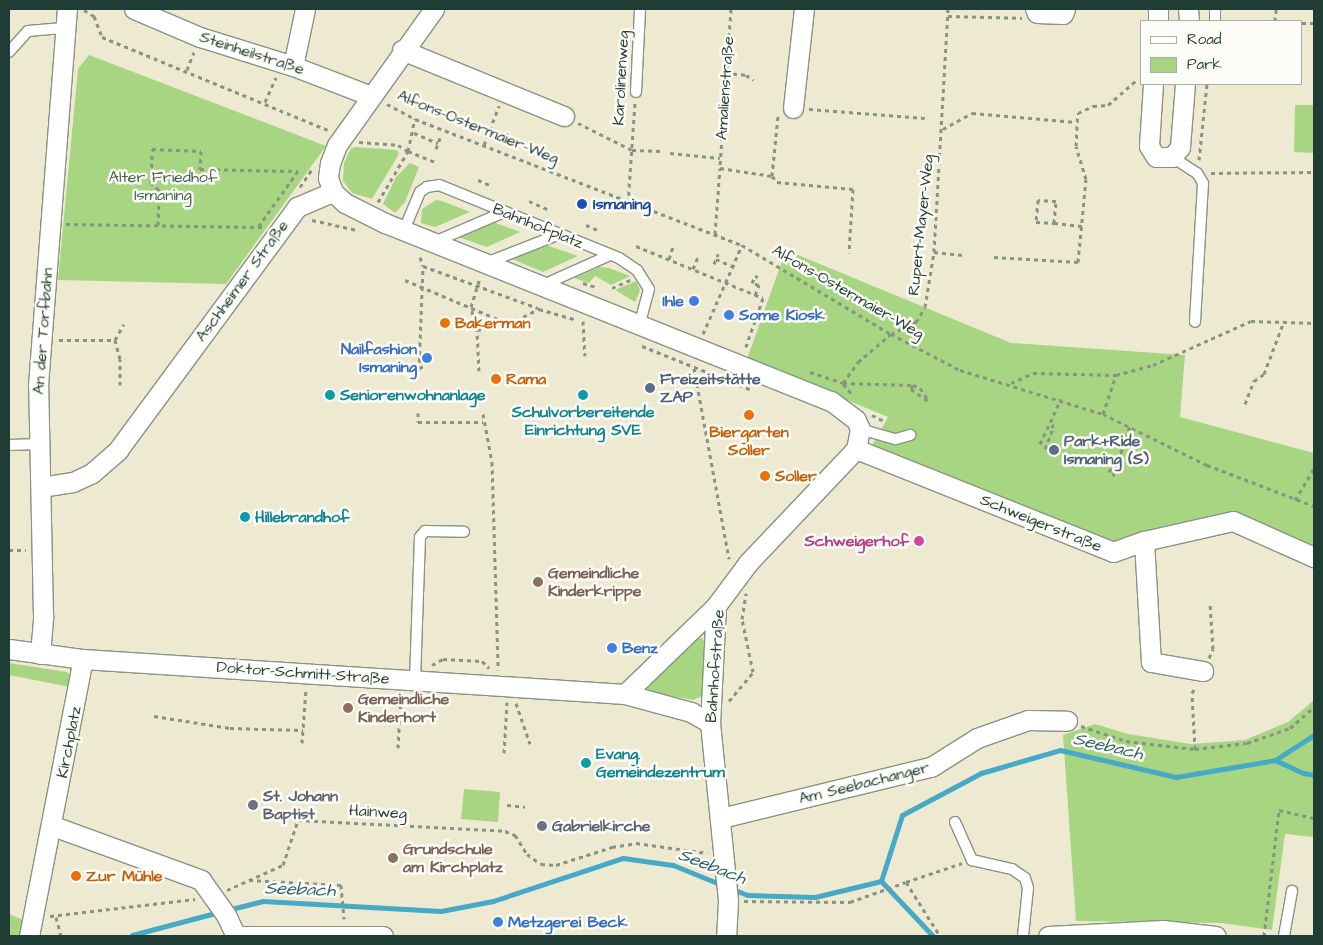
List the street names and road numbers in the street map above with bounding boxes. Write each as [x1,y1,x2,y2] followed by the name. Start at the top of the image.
[197,27,307,79] street label: Steinheilstraße
[609,30,633,126] street label: Karolinenweg
[712,35,738,141] street label: Amalienstraße
[394,86,562,168] street label: Alfons-Ostermaier-Weg
[904,153,938,297] street label: Rupert-Mayer-Weg
[490,199,586,253] street label: Bahnhofplatz
[191,217,293,345] street label: Aschheimer Straße
[769,241,927,343] street label: Alfons-Ostermaier-Weg
[29,267,57,395] street label: An der Torfbahn
[977,490,1105,556] street label: Schweigerstraße
[701,609,729,723] street label: Bahnhofstraße
[216,657,390,689] street label: Doktor-Schmitt-Straße
[53,704,85,780] street label: Kirchplatz
[797,758,931,808] street label: Am Seebachanger
[348,801,408,823] street label: Hainweg

